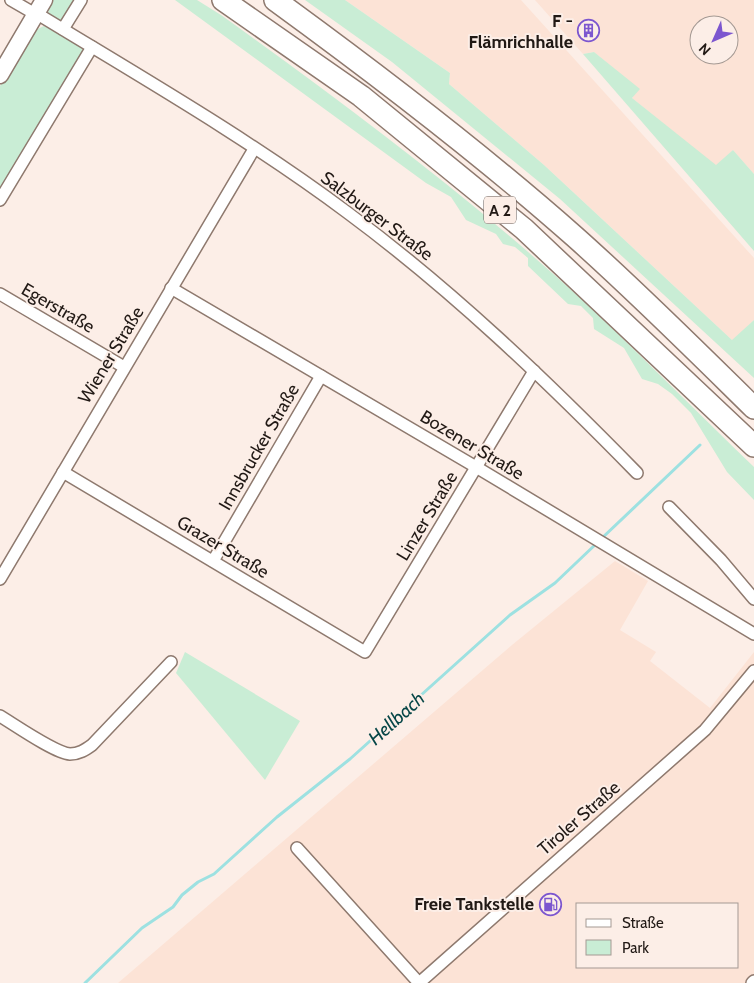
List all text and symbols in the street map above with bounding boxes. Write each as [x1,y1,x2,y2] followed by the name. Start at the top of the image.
[468,10,573,53] place label: F - Flämrichhalle
[689,15,739,65] north arrow
[577,19,601,43] building icon: F - Flämrichhalle
[695,39,715,59] text: N
[317,167,437,265] street label: Salzburger Straße
[484,196,516,224] road number: A 2
[18,278,98,338] street label: Egerstraße
[73,303,149,407] street label: Wiener Straße
[214,380,304,514] street label: Innsbrucker Straße
[416,405,528,485] street label: Bozener Straße
[392,467,462,565] street label: Linzer Straße
[173,511,273,583] street label: Grazer Straße
[363,687,429,750] water label: Hellbach
[533,776,625,860] street label: Tiroler Straße
[538,892,562,916] fuel station icon: Freie Tankstelle
[414,893,534,915] place label: Freie Tankstelle
[576,903,739,968] legend
[622,914,664,932] text: Straße
[622,939,649,957] text: Park

